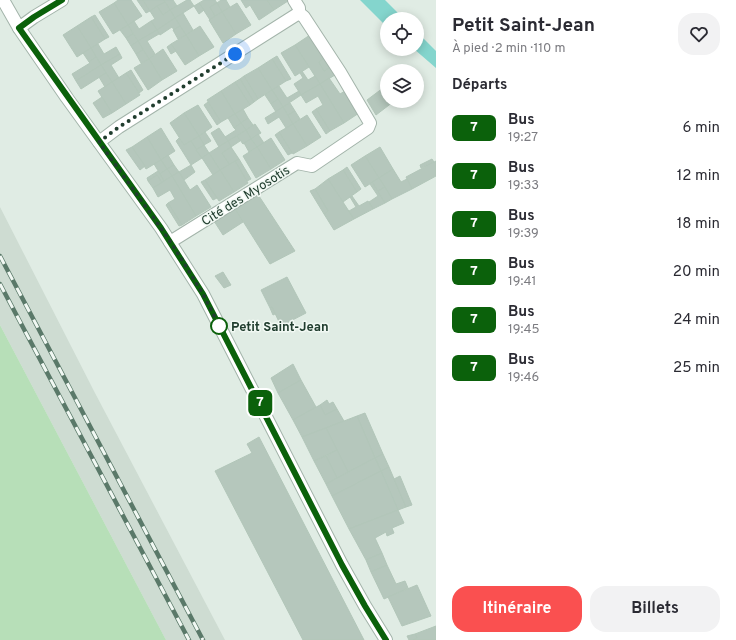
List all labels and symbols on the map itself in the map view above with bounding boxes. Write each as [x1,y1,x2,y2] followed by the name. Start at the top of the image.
[225,44,245,64] your location
[199,163,293,230] street label: Cité des Myosotis
[210,317,228,335] marker: Petit Saint-Jean
[231,320,329,336] place label: Petit Saint-Jean
[247,390,273,416] line badge: 7

